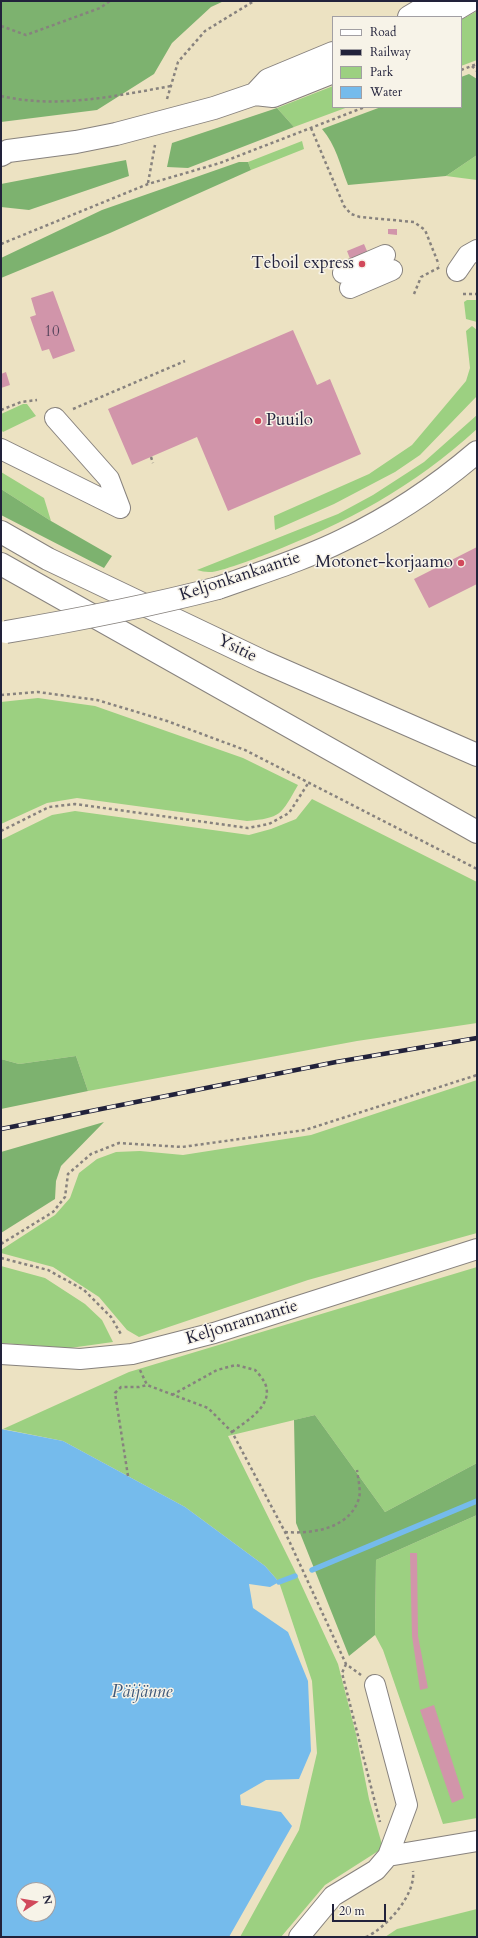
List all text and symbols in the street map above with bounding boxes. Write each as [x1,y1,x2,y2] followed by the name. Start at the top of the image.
[332,16,462,108] legend
[370,24,396,40] text: Road
[370,44,411,60] text: Railway
[370,64,393,80] text: Park
[370,84,402,100] text: Water
[251,254,354,274] place label: Teboil express
[357,259,367,269] marker: Teboil express
[44,324,60,342] house number: 10
[266,411,313,431] place label: Puuilo
[253,416,263,426] marker: Puuilo
[177,548,303,606] street label: Keljonkankaantie
[315,553,453,573] place label: Motonet-korjaamo
[456,558,466,568] marker: Motonet-korjaamo
[214,631,260,667] street label: Ysitie
[184,1296,300,1350] street label: Keljonrannantie
[112,1682,172,1704] water label: Päijänne
[16,1882,56,1922] north arrow
[39,1893,56,1906] text: N
[334,1896,388,1922] scale bar
[339,1903,365,1919] text: 20 m

